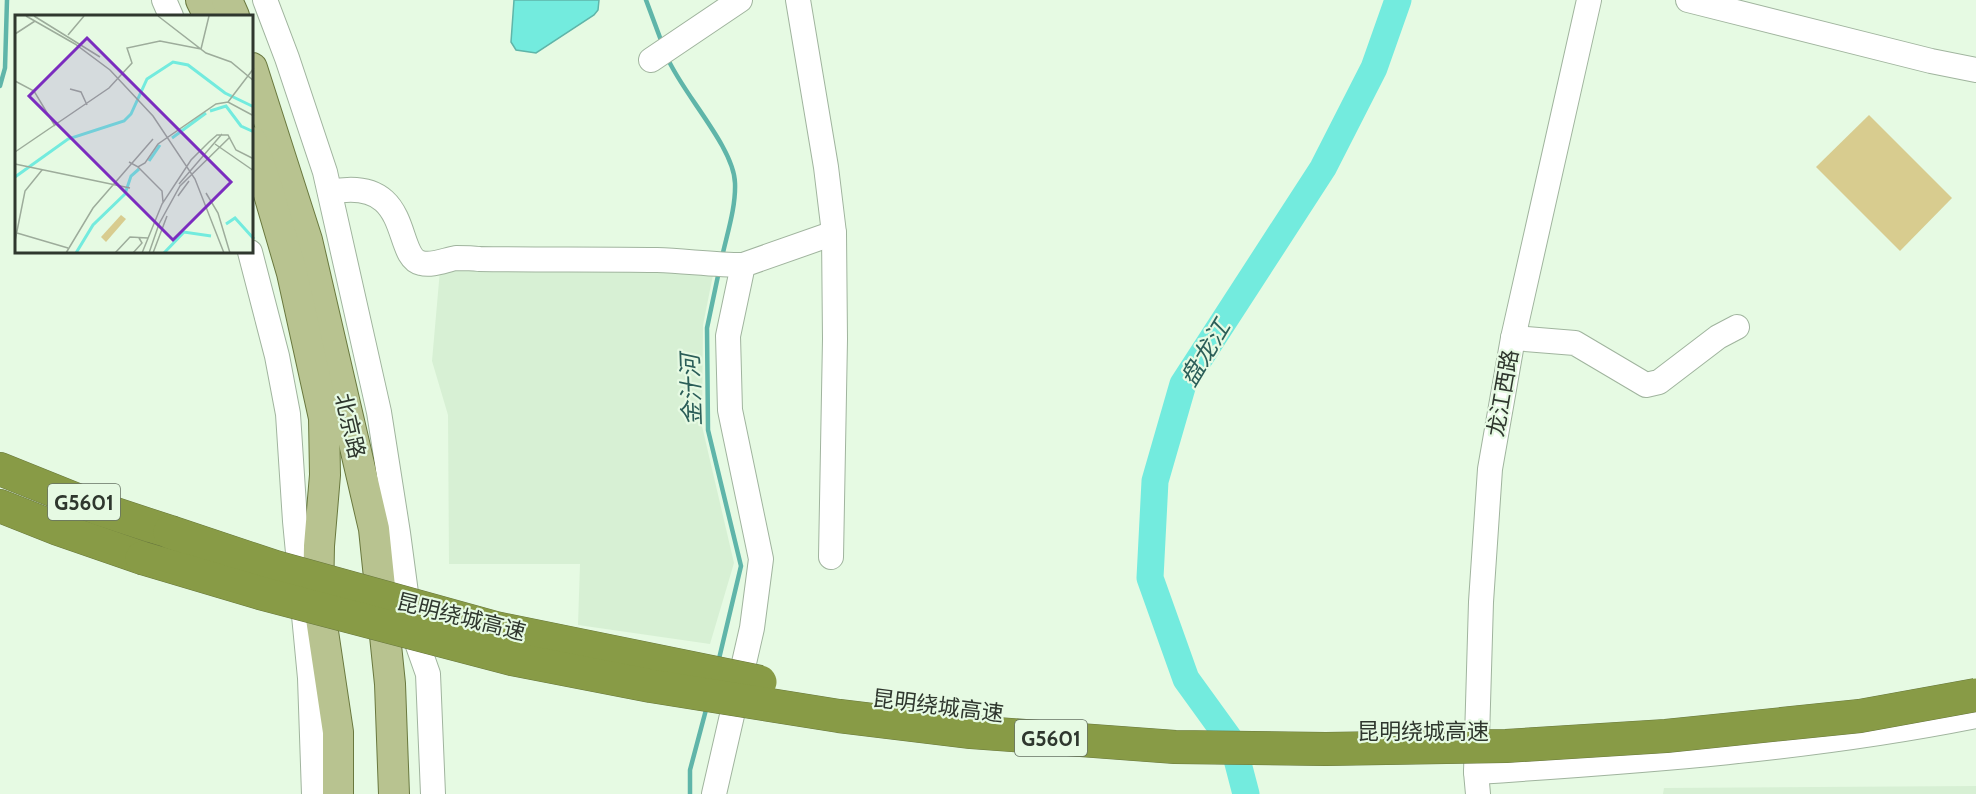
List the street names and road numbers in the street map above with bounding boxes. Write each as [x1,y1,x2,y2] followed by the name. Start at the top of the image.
[1482,347,1524,439] street label: 龙江西路
[329,391,371,461] street label: 北京路
[48,484,120,520] road number: G5601
[394,588,528,646] street label: 昆明绕城高速
[871,685,1005,727] street label: 昆明绕城高速
[1357,718,1489,745] street label: 昆明绕城高速
[1015,720,1087,756] road number: G5601

